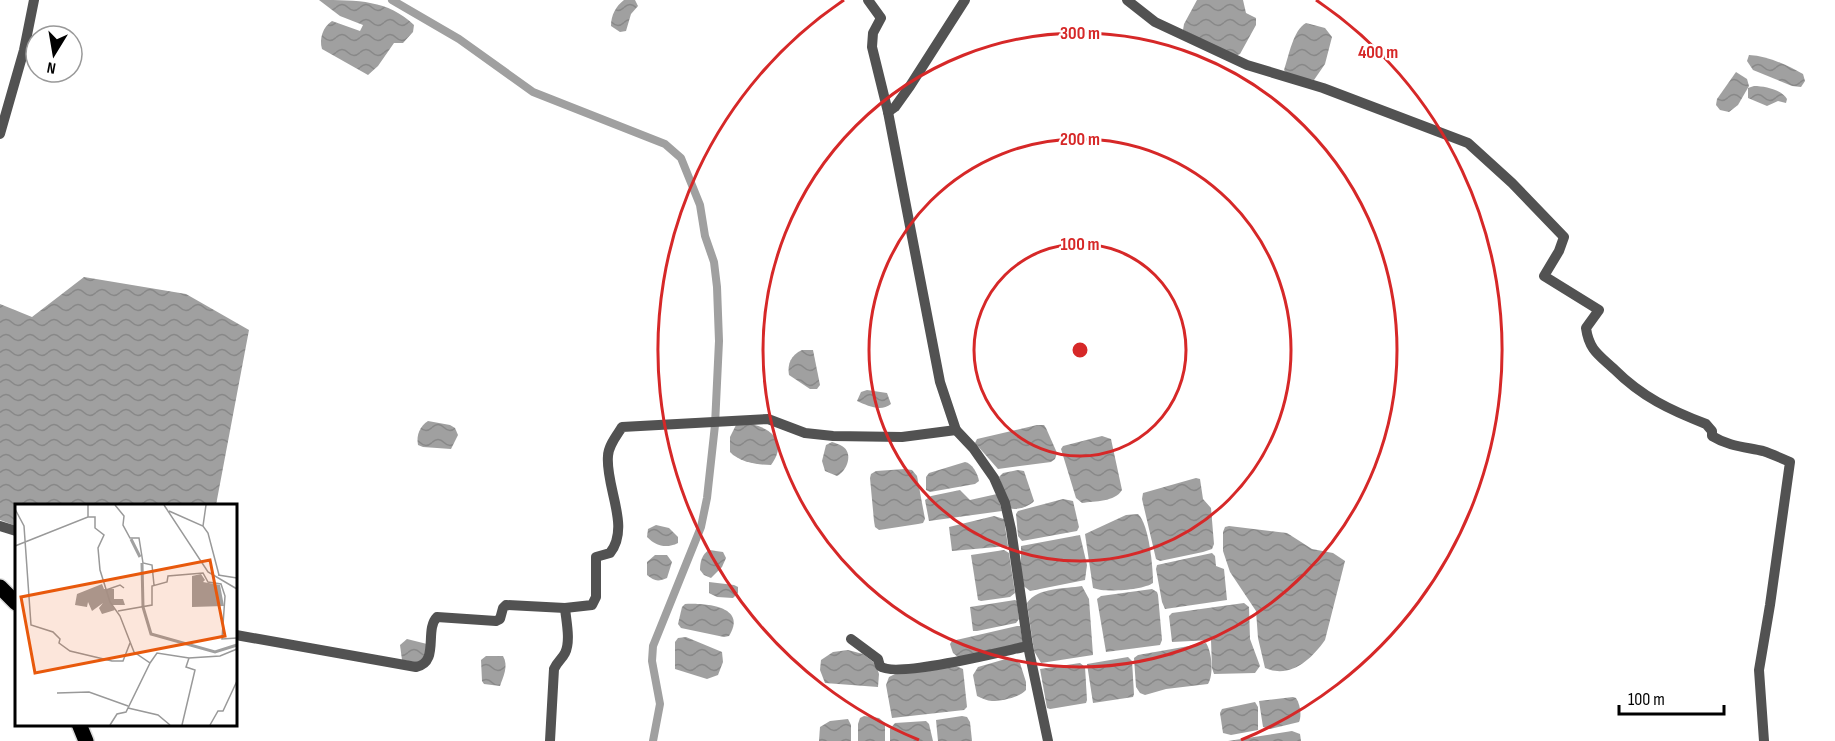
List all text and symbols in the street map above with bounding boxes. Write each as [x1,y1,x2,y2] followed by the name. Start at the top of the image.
[1060,23,1100,44] text: 300 m
[24,24,84,84] north arrow
[1358,42,1398,63] text: 400 m
[45,57,57,77] text: N
[1060,129,1100,150] text: 200 m
[1061,234,1100,255] text: 100 m
[1070,340,1090,360] centre of rings
[15,504,237,726] inset map
[1619,678,1724,716] scale bar
[1628,689,1665,710] text: 100 m

